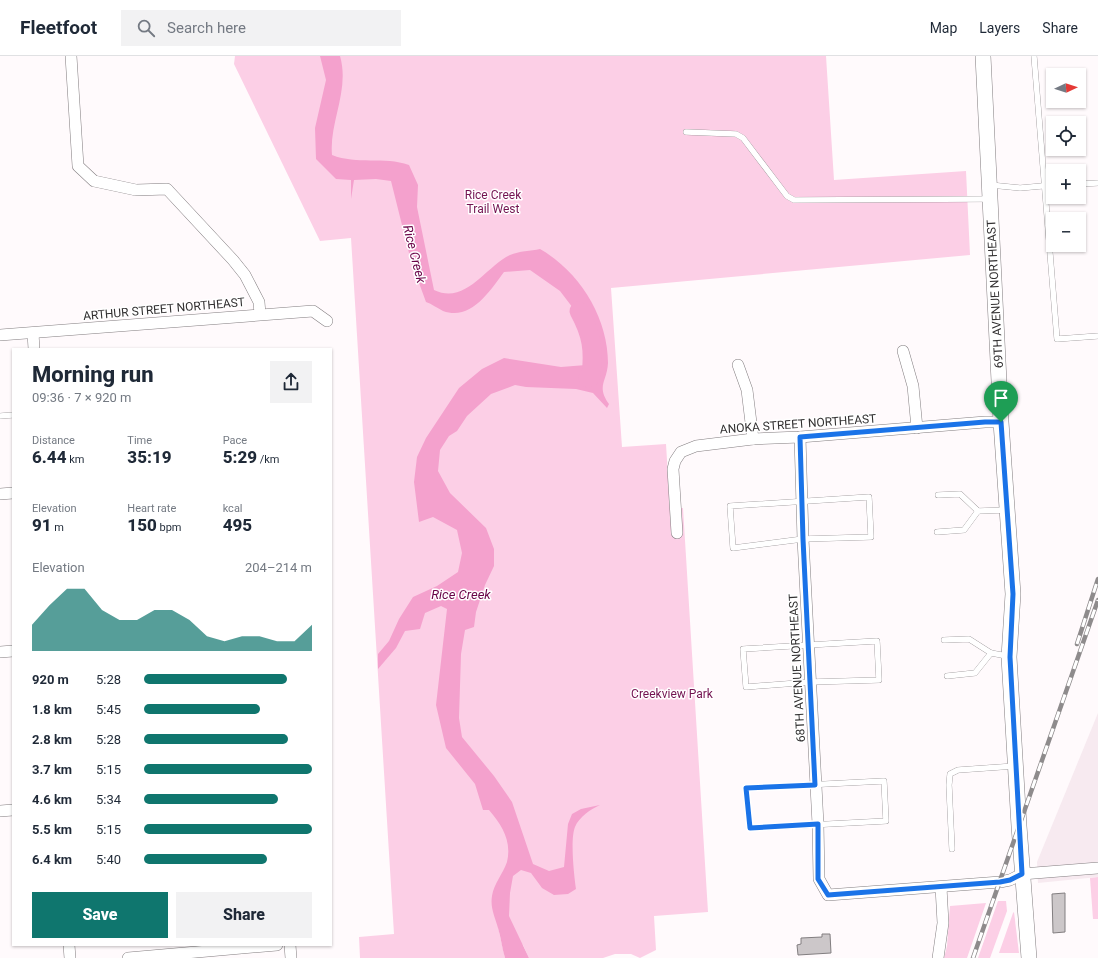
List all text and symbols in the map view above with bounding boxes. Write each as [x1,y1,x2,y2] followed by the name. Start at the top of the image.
[121,10,401,46] search box
[20,16,97,39] text: Fleetfoot
[135,17,157,39] icon: search
[167,19,246,37] text: Search here
[930,20,957,36] text: Map
[979,20,1020,36] text: Layers
[1042,20,1078,36] text: Share
[1046,68,1086,108] north arrow
[1046,68,1086,252] map controls
[1046,116,1086,156] button: locate
[1046,164,1086,204] button: +
[465,188,522,216] park label: Rice Creek Trail West
[1046,212,1086,252] button: −
[984,219,1006,369] street label: 69TH AVENUE NORTHEAST
[400,223,429,285] water label: Rice Creek
[83,295,245,323] street label: ARTHUR STREET NORTHEAST
[270,361,312,403] button: share
[32,362,154,387] text: Morning run
[984,381,1018,422] pin
[990,387,1012,409] icon: arrive
[32,390,131,405] text: 09:36 · 7 × 920 m
[719,412,877,436] street label: ANOKA STREET NORTHEAST
[32,434,75,447] text: Distance
[127,434,152,447] text: Time
[223,434,247,447] text: Pace
[32,447,66,467] text: 6.44
[127,447,172,467] text: 35:19
[223,447,257,467] text: 5:29
[66,453,84,466] text: km
[257,453,280,466] text: /km
[32,502,77,515] text: Elevation
[127,502,176,515] text: Heart rate
[223,502,243,515] text: kcal
[32,515,52,535] text: 91
[127,515,157,535] text: 150
[223,515,252,535] text: 495
[52,521,64,534] text: m
[157,521,181,534] text: bpm
[32,560,85,575] text: Elevation
[245,560,312,575] text: 204–214 m
[431,587,491,602] water label: Rice Creek
[786,593,808,743] street label: 68TH AVENUE NORTHEAST
[32,672,69,687] text: 920 m
[96,672,121,687] text: 5:28
[631,687,714,701] park label: Creekview Park
[32,702,72,717] text: 1.8 km
[96,702,121,717] text: 5:45
[32,732,72,747] text: 2.8 km
[96,732,121,747] text: 5:28
[32,762,72,777] text: 3.7 km
[96,762,121,777] text: 5:15
[32,792,72,807] text: 4.6 km
[96,792,121,807] text: 5:34
[32,822,72,837] text: 5.5 km
[96,822,121,837] text: 5:15
[32,852,72,867] text: 6.4 km
[96,852,121,867] text: 5:40
[32,892,168,938] button: Save
[176,892,312,938] button: Share

